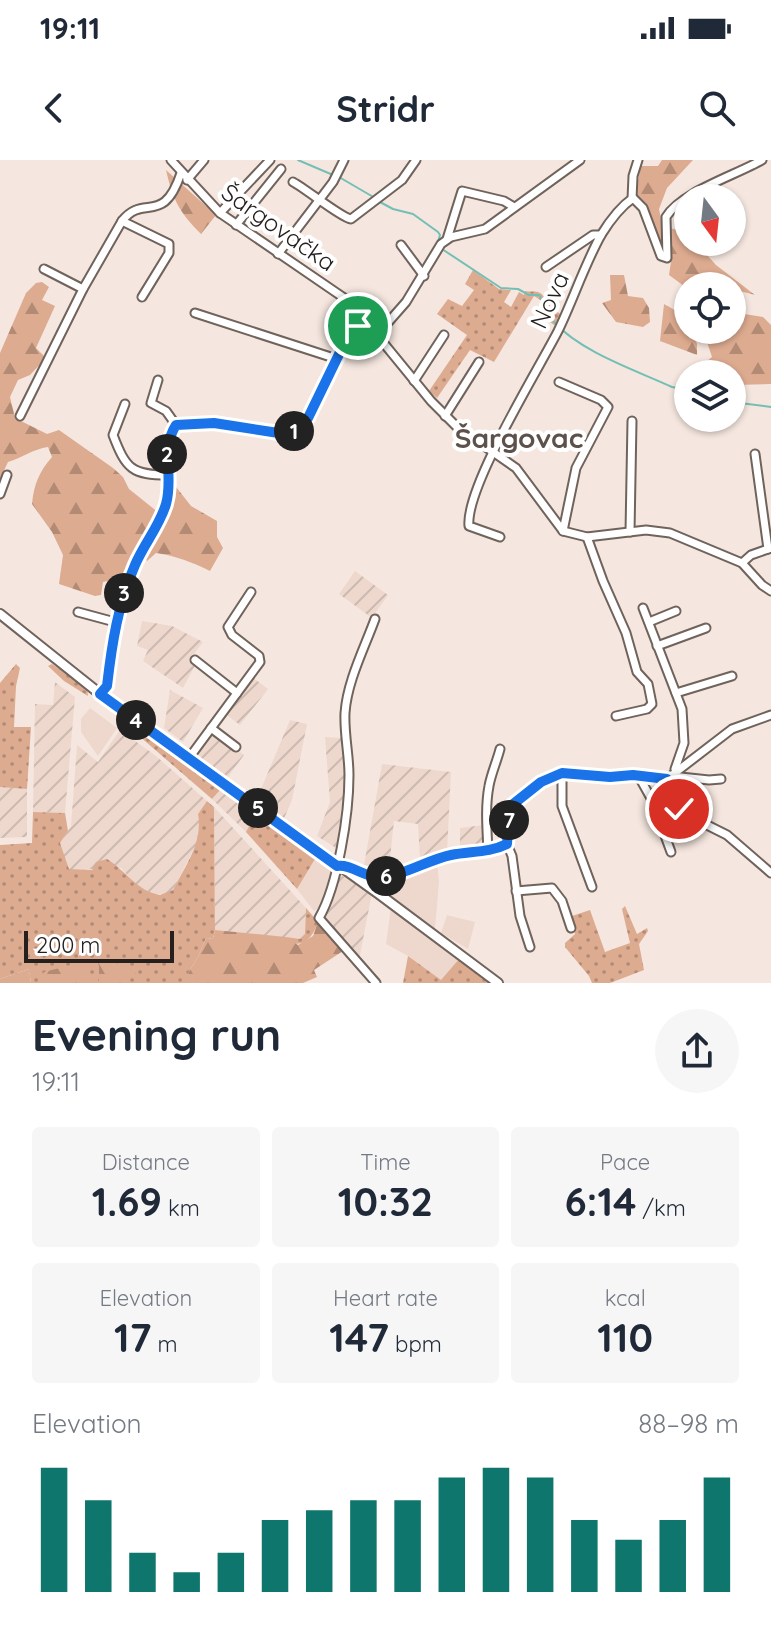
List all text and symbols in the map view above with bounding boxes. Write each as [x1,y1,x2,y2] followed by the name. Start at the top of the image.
[40,9,100,47] text: 19:11
[32,86,76,130] icon: back
[336,86,435,131] text: Stridr
[695,86,739,130] icon: search
[216,177,342,277] street label: Šargovačka
[674,184,746,256] north arrow
[674,184,746,432] map controls
[523,267,575,333] street label: Nova
[674,272,746,344] button: locate
[324,292,392,360] pin
[336,304,380,348] icon: arrive
[674,360,746,432] button: layers
[274,411,314,451] pin: 1
[290,417,298,445] text: 1
[455,420,583,455] district label: Šargovac
[147,434,187,474] pin: 2
[161,440,173,468] text: 2
[104,573,144,613] pin: 3
[118,579,130,607] text: 3
[116,700,156,740] pin: 4
[130,706,142,734] text: 4
[645,775,713,843] pin
[657,787,701,831] icon: check
[238,788,278,828] pin: 5
[252,794,264,822] text: 5
[489,800,529,840] pin: 7
[503,806,515,834] text: 7
[366,856,406,896] pin: 6
[380,862,392,890] text: 6
[24,927,174,963] scale bar
[36,931,100,959] text: 200 m
[32,1007,281,1062] text: Evening run
[655,1009,739,1093] button: share
[32,1065,80,1098] text: 19:11
[102,1148,190,1176] text: Distance
[360,1148,411,1176] text: Time
[600,1148,650,1176] text: Pace
[92,1176,162,1226] text: 1.69
[338,1176,433,1226] text: 10:32
[564,1176,637,1226] text: 6:14
[162,1194,200,1222] text: km
[637,1194,686,1222] text: /km
[99,1284,192,1312] text: Elevation
[333,1284,438,1312] text: Heart rate
[605,1284,646,1312] text: kcal
[114,1312,152,1362] text: 17
[329,1312,389,1362] text: 147
[597,1312,653,1362] text: 110
[152,1330,178,1358] text: m
[389,1330,442,1358] text: bpm
[32,1407,142,1440] text: Elevation
[638,1407,739,1440] text: 88–98 m

